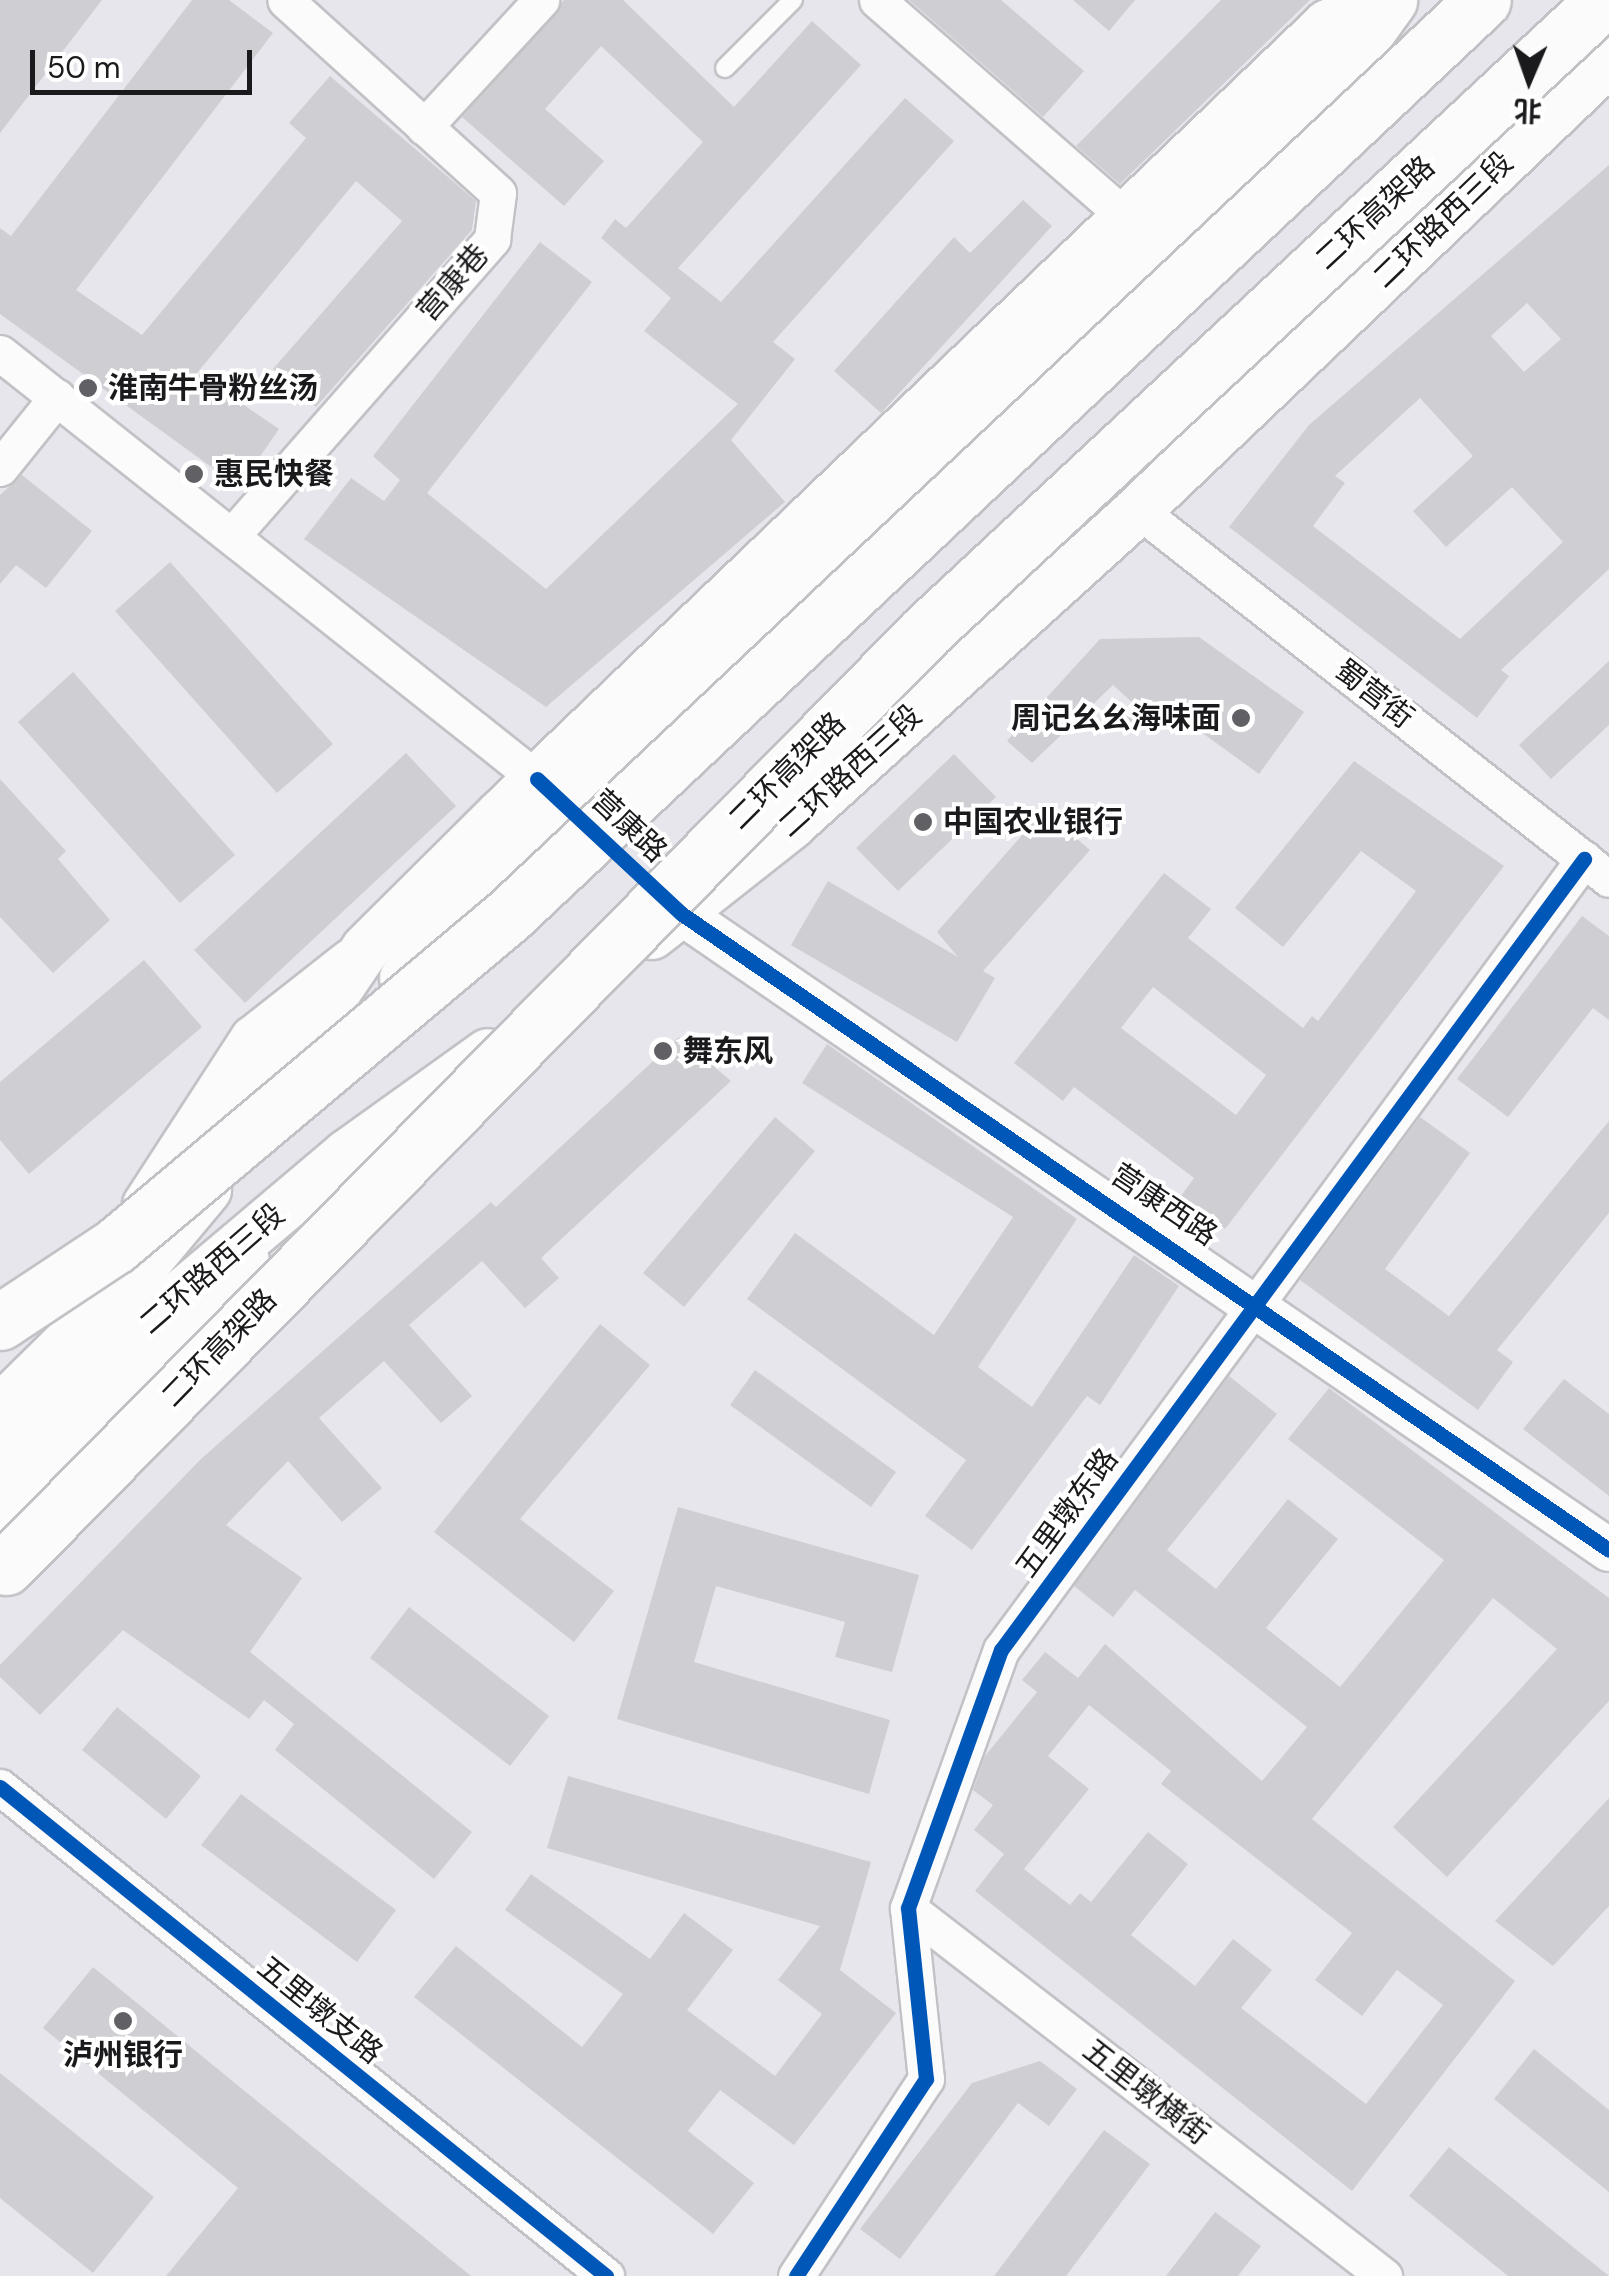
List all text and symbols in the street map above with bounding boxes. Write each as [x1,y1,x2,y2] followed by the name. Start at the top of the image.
[35,30,258,92] scale bar
[1479,30,1579,130] north arrow
[47,48,121,87] text: 50 m
[1513,92,1543,129] text: 北
[1366,145,1520,295] street label: 二环路西三段
[1308,149,1442,277] street label: 二环高架路
[410,237,496,329] street label: 营康巷
[108,370,318,406] place label: 淮南牛骨粉丝汤
[77,377,99,399] marker: 淮南牛骨粉丝汤
[214,456,334,492] place label: 惠民快餐
[183,463,205,485] marker: 惠民快餐
[1327,652,1421,736] street label: 蜀营街
[771,697,929,845] street label: 二环路西三段
[1011,700,1221,736] place label: 周记幺幺海味面
[721,705,853,837] street label: 二环高架路
[1230,707,1252,729] marker: 周记幺幺海味面
[584,782,674,870] street label: 营康路
[943,804,1123,840] place label: 中国农业银行
[912,811,934,833] marker: 中国农业银行
[683,1033,773,1069] place label: 舞东风
[652,1040,674,1062] marker: 舞东风
[1104,1157,1224,1253] street label: 营康西路
[132,1196,292,1342] street label: 二环路西三段
[154,1282,284,1414] street label: 二环高架路
[1008,1442,1126,1584] street label: 五里墩东路
[250,1949,390,2071] street label: 五里墩支路
[112,2010,134,2032] marker: 泸州银行
[1076,2032,1216,2152] street label: 五里墩横街
[63,2037,183,2073] place label: 泸州银行

